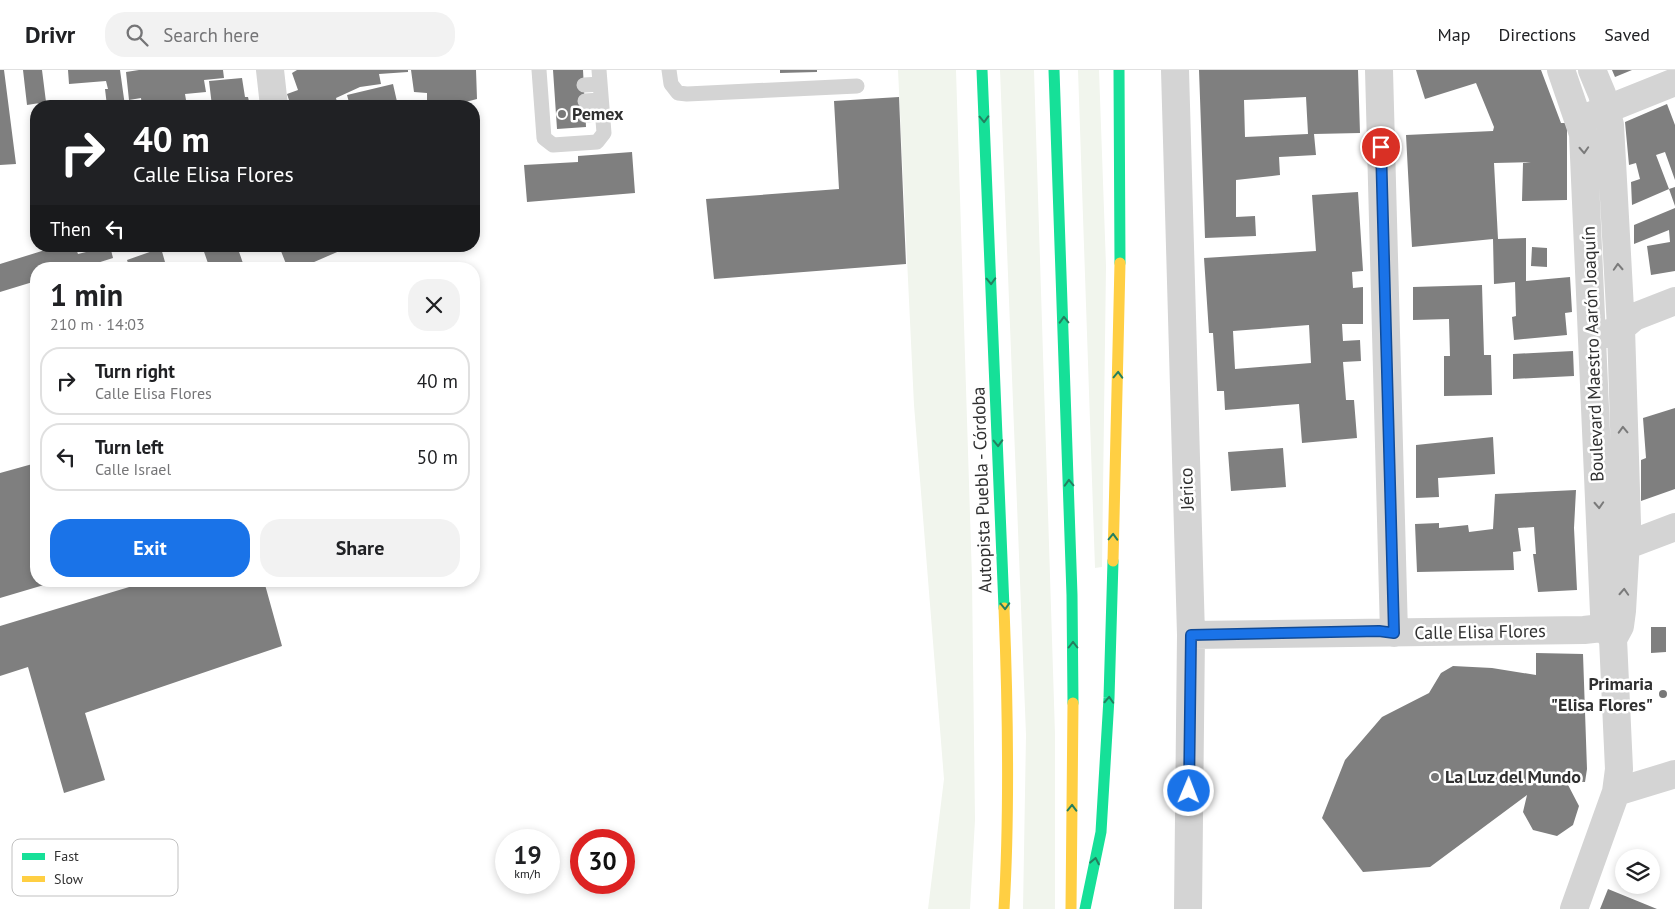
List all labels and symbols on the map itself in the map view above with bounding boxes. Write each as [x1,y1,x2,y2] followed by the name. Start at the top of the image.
[572,102,624,125] place label: Pemex
[556,108,568,120] marker: Pemex
[979,115,990,123] one-way arrow
[1360,126,1402,168] pin
[1578,146,1589,154] one-way arrow
[1577,226,1608,482] street label: Boulevard Maestro Aarón Joaquín
[1612,263,1623,271] one-way arrow
[986,277,997,285] one-way arrow
[1058,316,1069,324] one-way arrow
[1112,370,1123,378] one-way arrow
[966,386,997,594] street label: Autopista Puebla - Córdoba
[1618,425,1629,433] one-way arrow
[993,440,1003,448] one-way arrow
[1174,467,1199,512] street label: Jérico
[1064,479,1074,486] one-way arrow
[1594,501,1605,509] one-way arrow
[1108,533,1118,540] one-way arrow
[1618,588,1629,596] one-way arrow
[999,602,1010,610] one-way arrow
[1414,619,1546,644] street label: Calle Elisa Flores
[1068,641,1078,649] one-way arrow
[1551,672,1653,716] place label: Primaria "Elisa Flores"
[1657,688,1669,700] marker: Primaria "Elisa Flores"
[1104,695,1114,703] one-way arrow
[1162,764,1214,816] position arrow
[1445,765,1581,788] place label: La Luz del Mundo
[1429,771,1441,783] marker: La Luz del Mundo
[1067,804,1078,812] one-way arrow
[570,829,635,894] speed limit sign: 30
[12,839,178,896] legend
[54,847,79,865] text: Fast
[1089,857,1100,866] one-way arrow
[54,870,84,888] text: Slow

